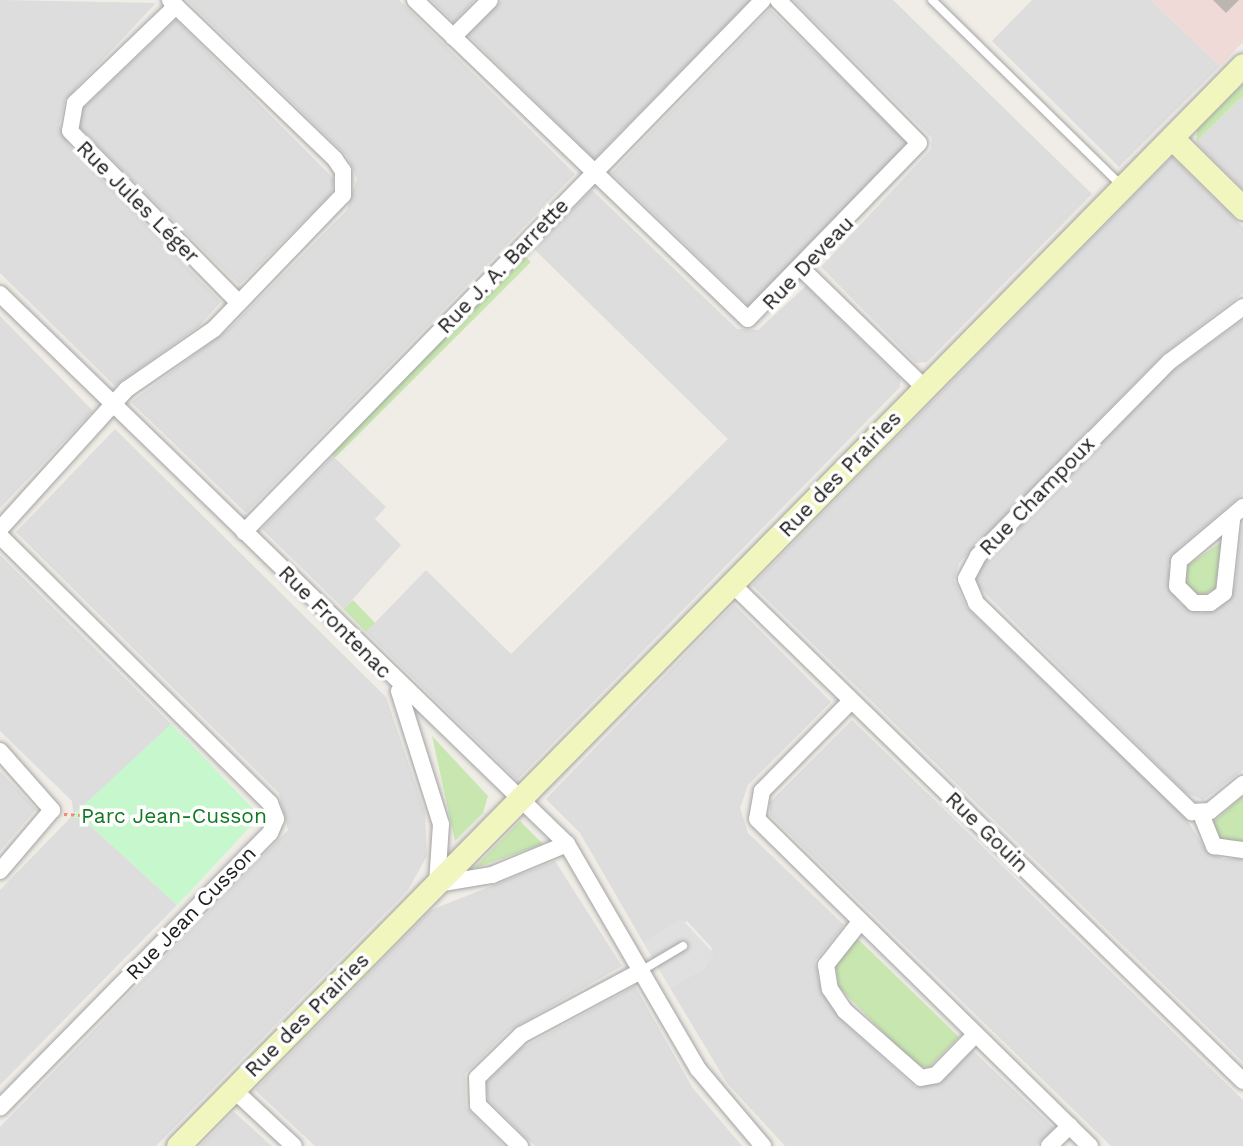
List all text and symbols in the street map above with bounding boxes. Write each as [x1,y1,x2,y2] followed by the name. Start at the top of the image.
[71,135,205,269] street label: Rue Jules Léger
[432,193,574,339] street label: Rue J. A. Barrette
[757,211,859,315] street label: Rue Deveau
[773,406,907,542] street label: Rue des Prairies
[974,431,1100,561] street label: Rue Champoux
[273,560,397,684] street label: Rue Frontenac
[940,786,1034,878] street label: Rue Gouin
[81,803,267,829] park label: Parc Jean-Cusson
[120,841,262,985] street label: Rue Jean Cusson
[240,948,374,1082] street label: Rue des Prairies

